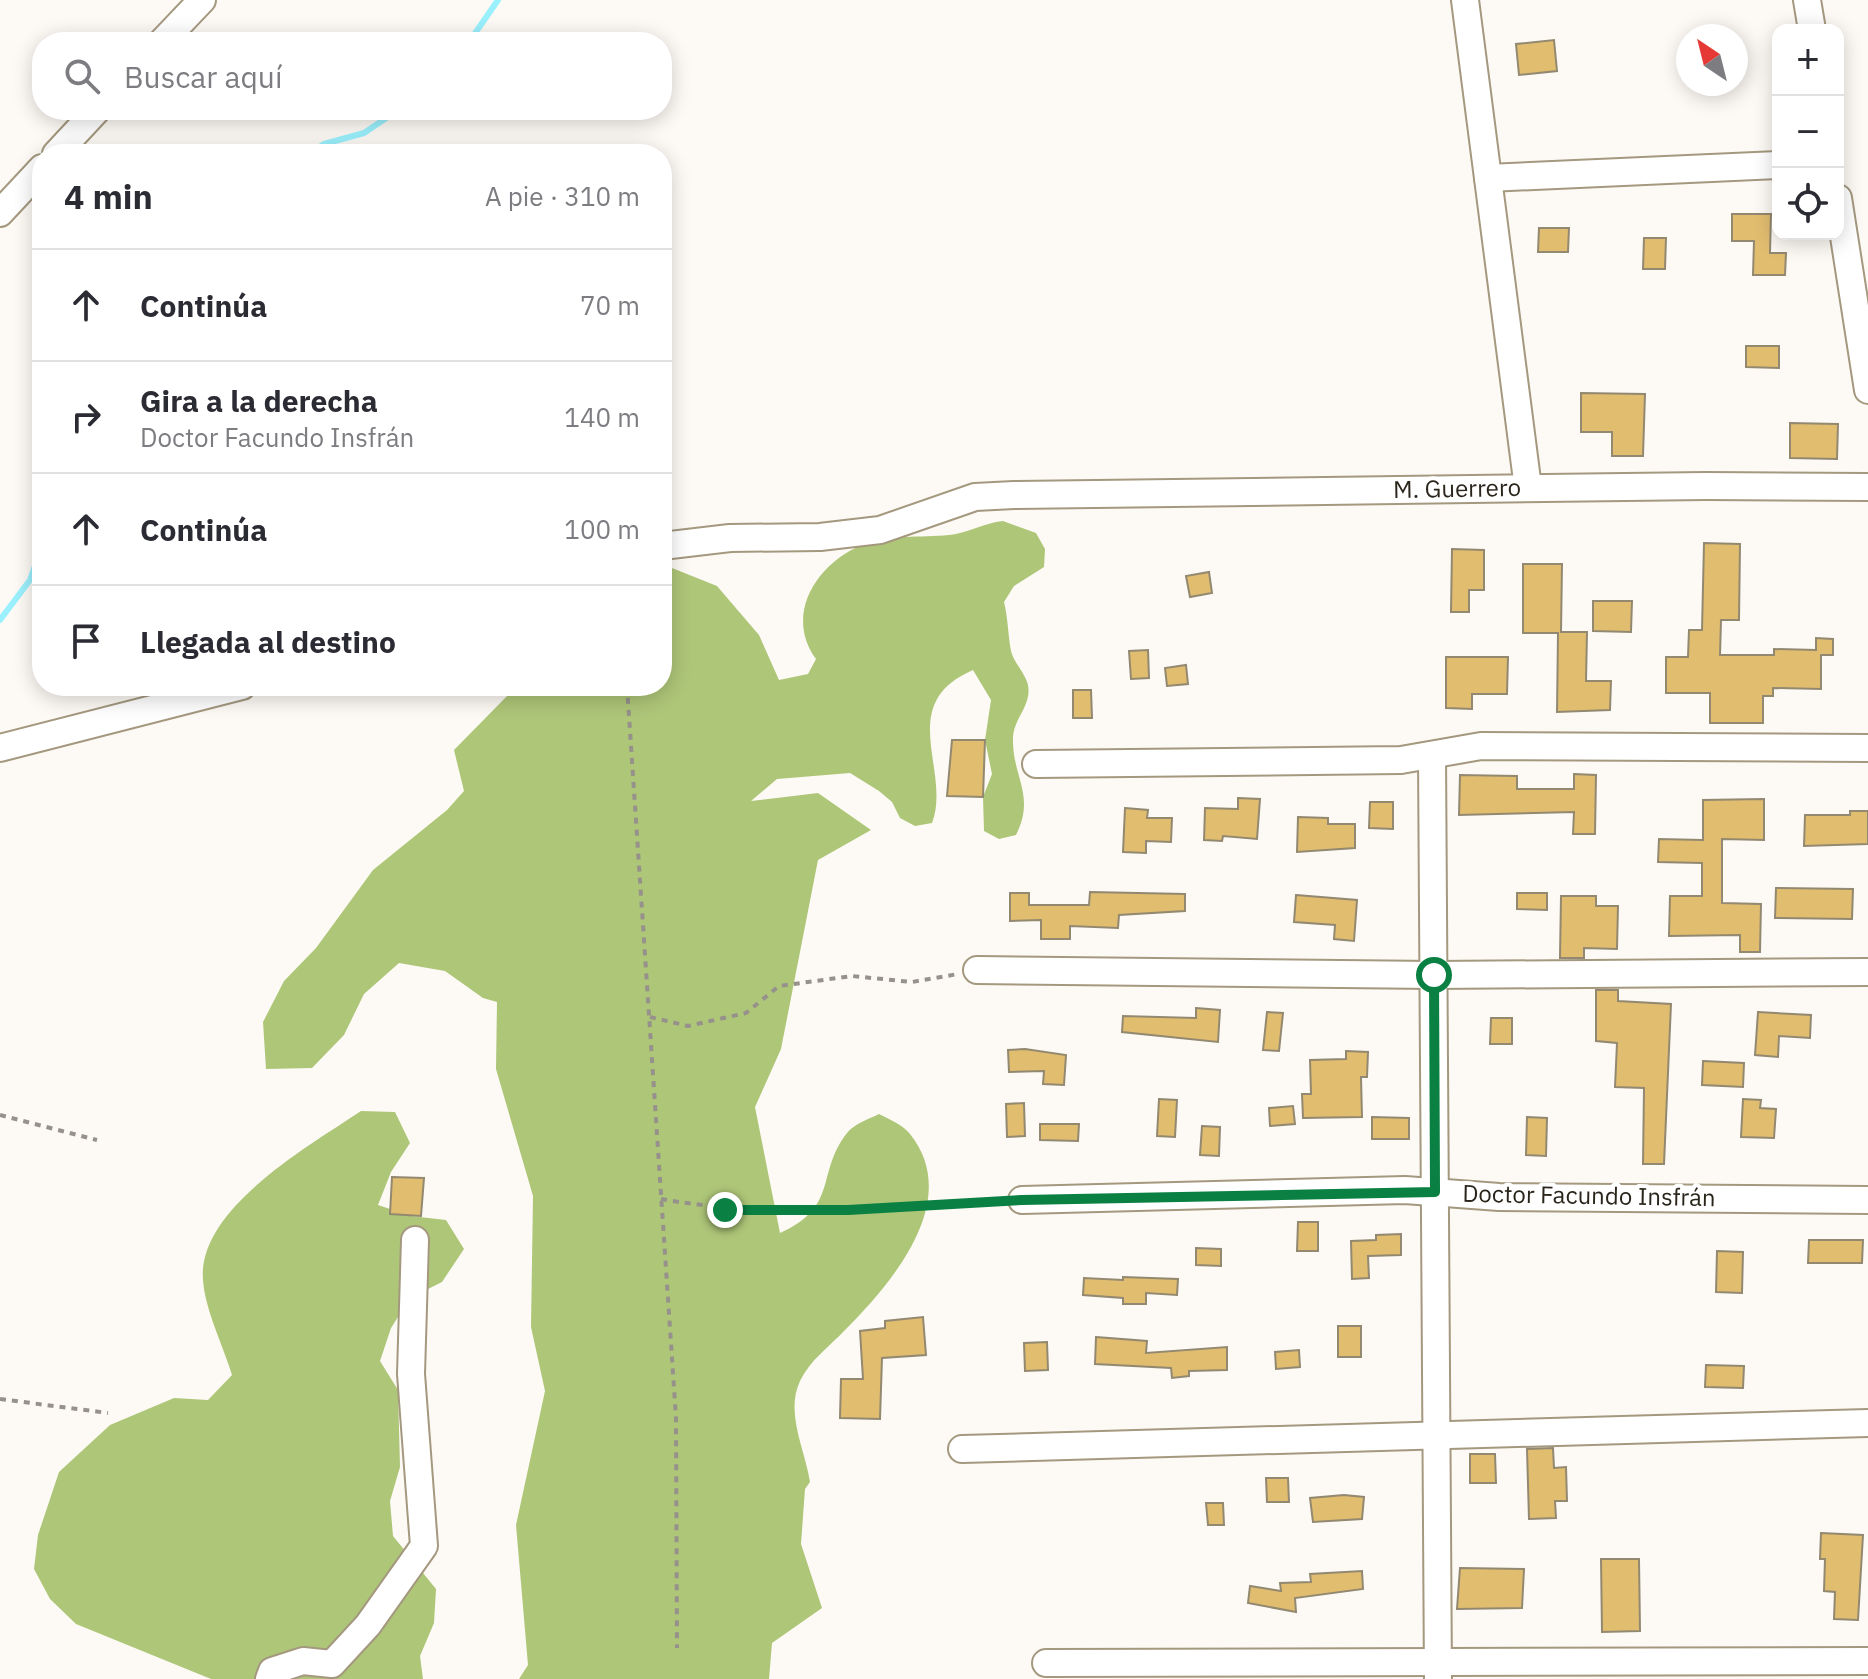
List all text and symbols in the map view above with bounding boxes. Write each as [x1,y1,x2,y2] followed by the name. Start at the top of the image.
[1676,24,1748,96] north arrow
[1772,24,1844,240] map controls
[1772,24,1844,96] button: +
[32,32,672,120] search box
[60,54,104,98] icon: search
[124,57,282,96] text: Buscar aquí
[1772,96,1844,168] button: −
[1772,168,1844,240] button: locate
[64,174,153,218] text: 4 min
[485,179,640,213] text: A pie · 310 m
[64,283,108,327] icon: ahead
[140,286,267,325] text: Continúa
[580,288,640,322] text: 70 m
[140,381,378,420] text: Gira a la derecha
[64,395,108,439] icon: right
[564,400,640,434] text: 140 m
[140,420,414,454] text: Doctor Facundo Insfrán
[1393,471,1521,505] street label: M. Guerrero
[64,507,108,551] icon: ahead
[140,510,267,549] text: Continúa
[564,512,640,546] text: 100 m
[64,619,108,663] icon: arrive
[140,622,396,661] text: Llegada al destino
[1416,957,1452,993] route start
[1462,1177,1716,1213] street label: Doctor Facundo Insfrán
[707,1192,743,1228] route end

